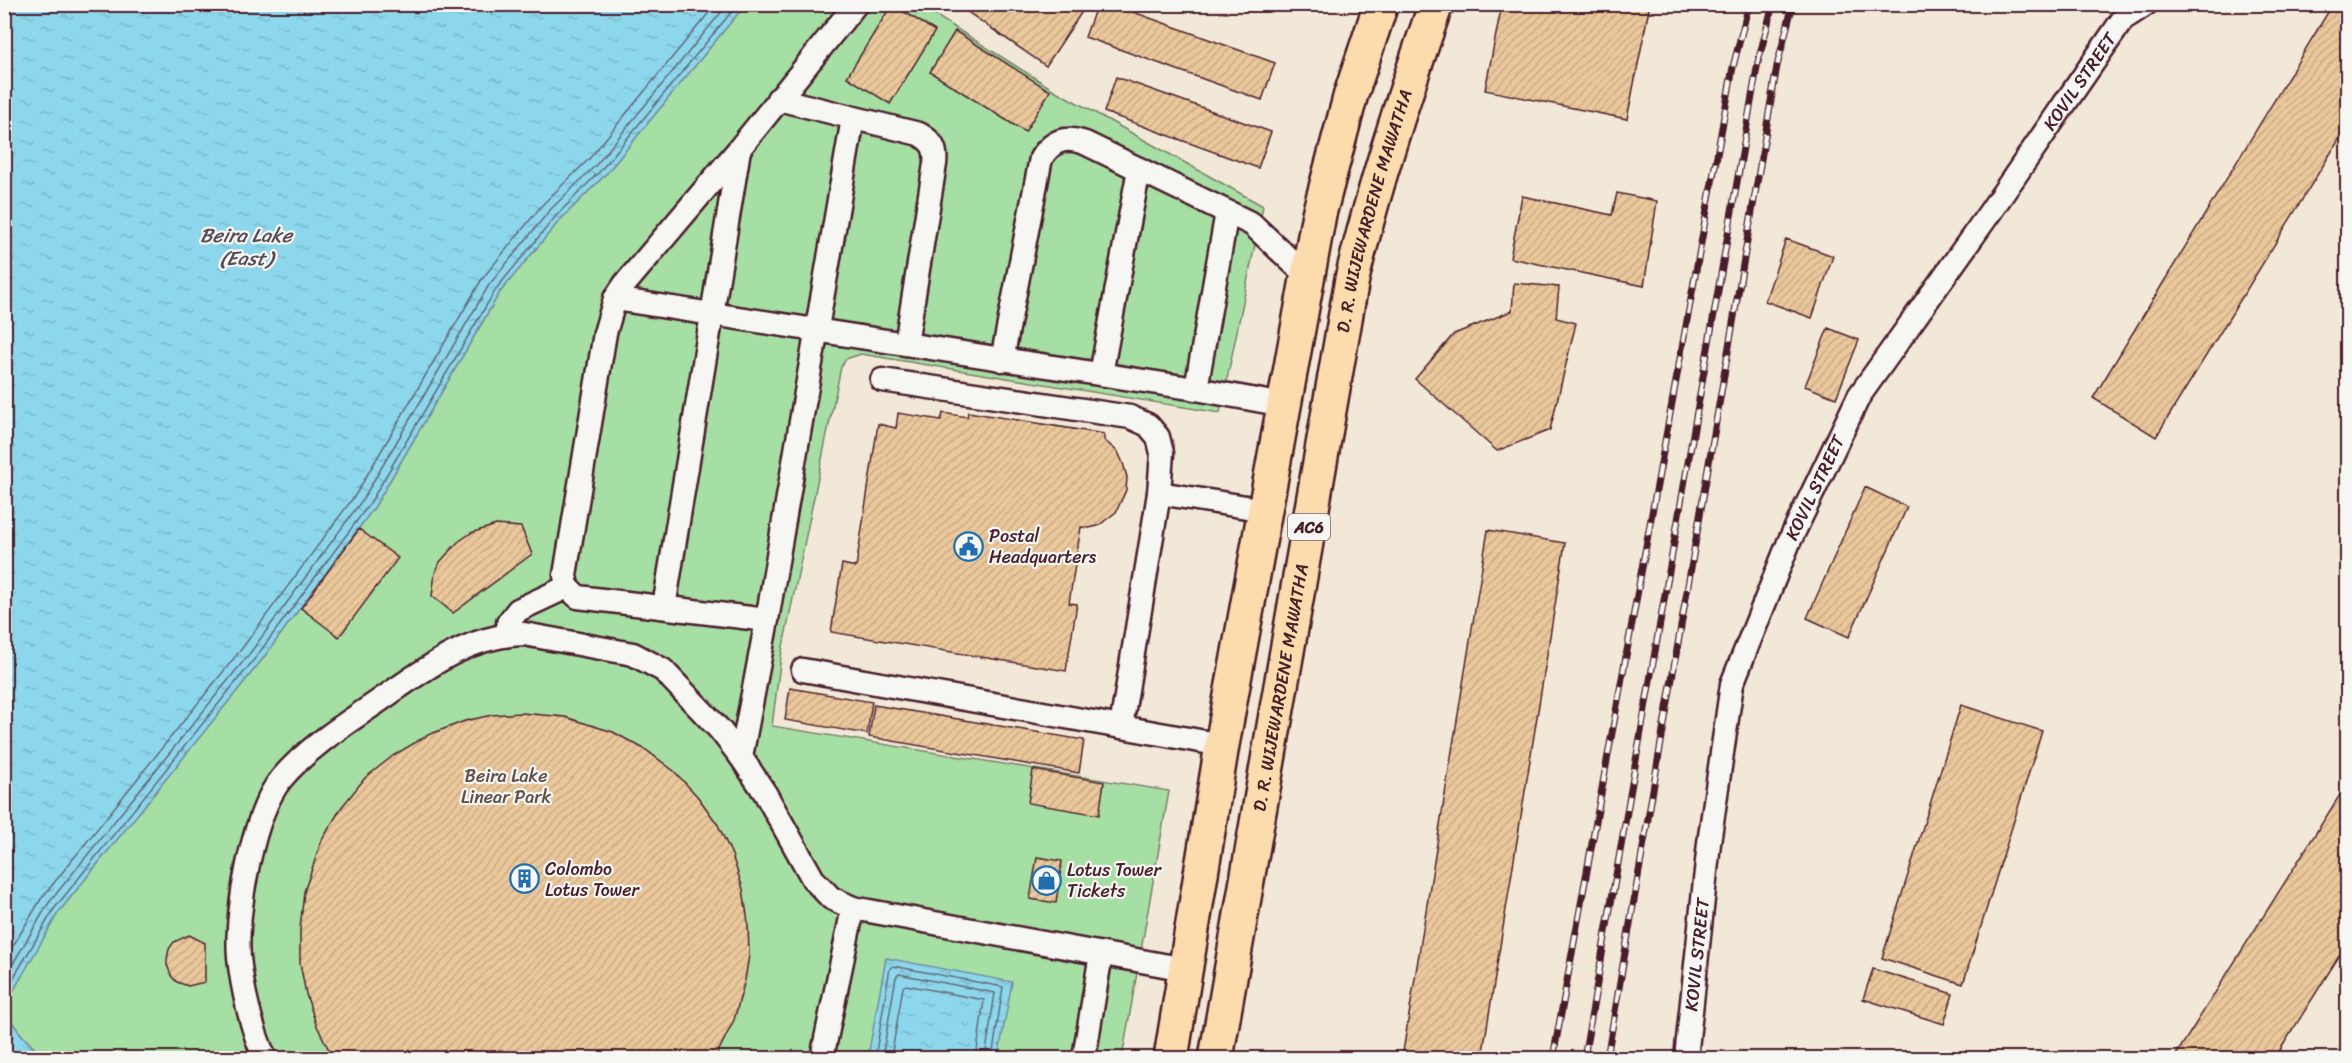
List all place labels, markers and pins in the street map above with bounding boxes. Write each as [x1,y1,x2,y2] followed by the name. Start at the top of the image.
[989,520,1097,573] place label: Postal Headquarters
[952,530,984,562] public building icon: Postal Headquarters
[545,853,640,906] place label: Colombo Lotus Tower
[1067,854,1162,907] place label: Lotus Tower Tickets
[508,863,540,895] building icon: Colombo Lotus Tower
[1030,864,1062,896] shop icon: Lotus Tower Tickets

